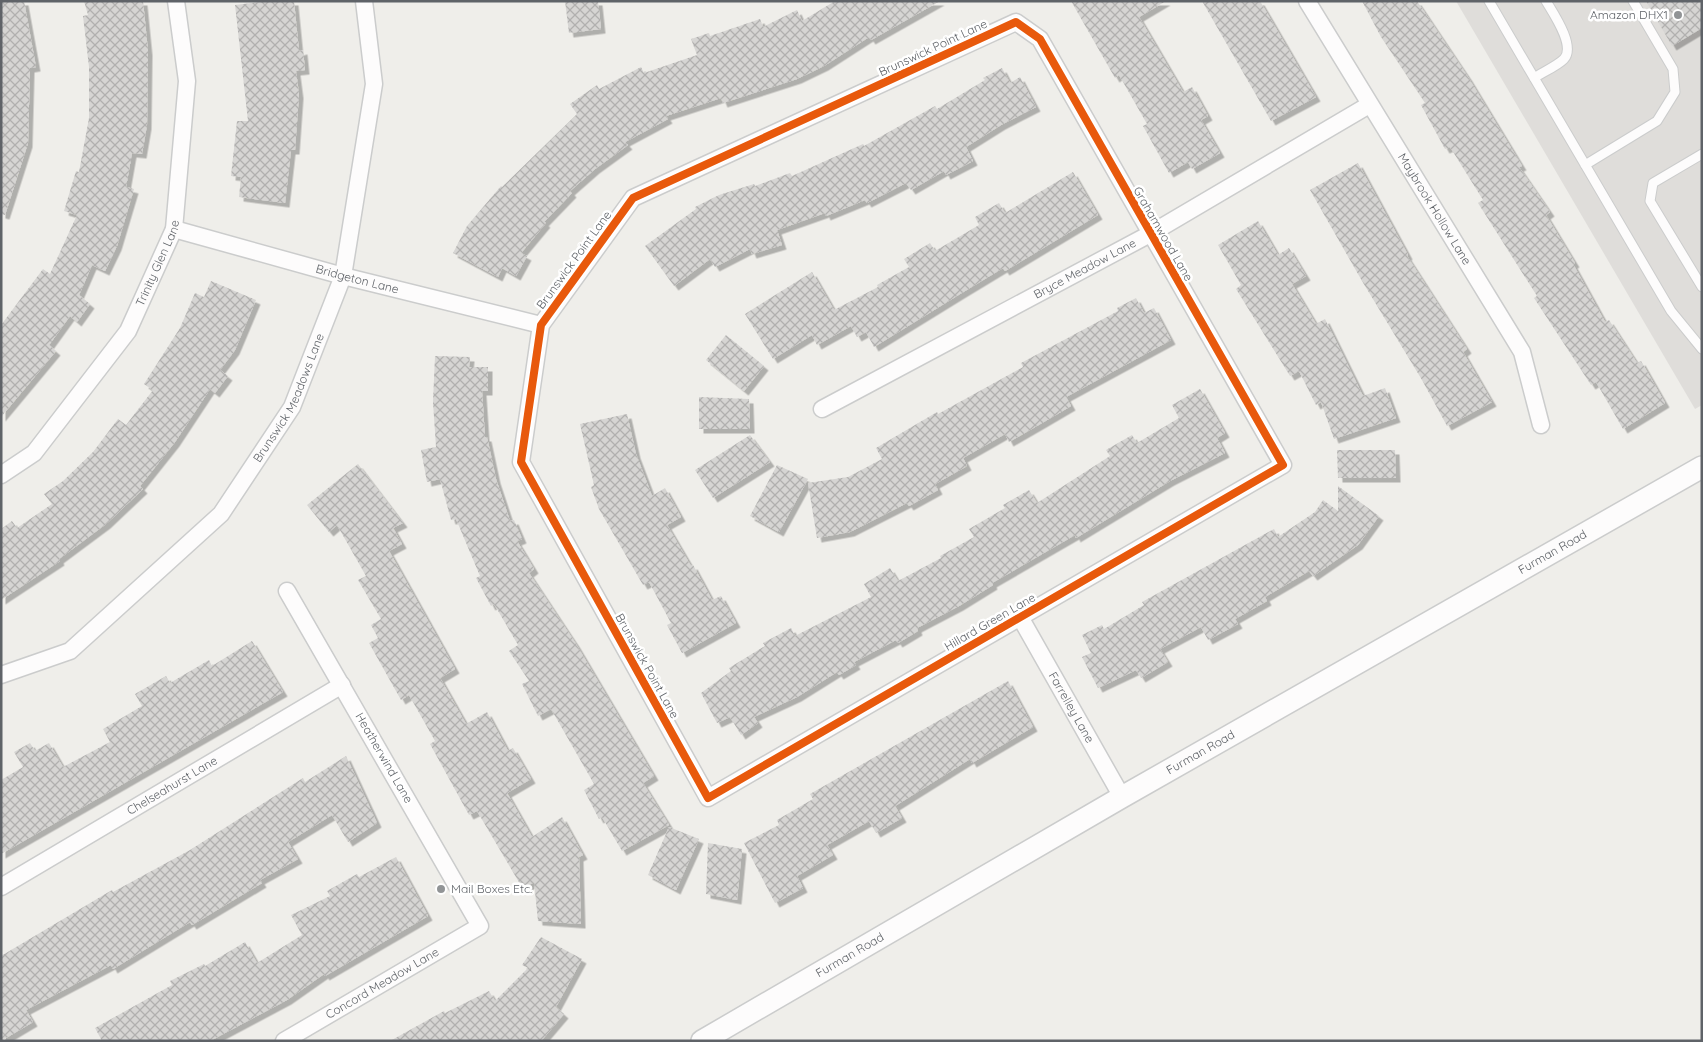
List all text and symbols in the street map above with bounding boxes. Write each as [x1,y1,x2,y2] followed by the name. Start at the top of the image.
[1590,7,1668,22] place label: Amazon DHX1
[1672,9,1684,21] marker: Amazon DHX1
[876,16,990,79] street label: Brunswick Point Lane
[1395,150,1475,268] street label: Maybrook Hollow Lane
[1130,184,1197,284] street label: Grahamwood Lane
[533,207,614,312] street label: Brunswick Point Lane
[132,219,182,308] street label: Trinity Glen Lane
[1031,235,1139,302] street label: Bryce Meadow Lane
[314,261,401,297] street label: Bridgeton Lane
[249,331,327,465] street label: Brunswick Meadows Lane
[1515,526,1589,577] street label: Furman Road
[942,589,1038,654] street label: Hillard Green Lane
[612,611,683,721] street label: Brunswick Point Lane
[1046,669,1098,746] street label: Farrelley Lane
[352,710,417,806] street label: Heatherwind Lane
[1163,727,1237,777] street label: Furman Road
[124,752,220,818] street label: Chelseahurst Lane
[451,881,532,896] place label: Mail Boxes Etc.
[435,883,447,895] marker: Mail Boxes Etc.
[813,929,886,980] street label: Furman Road
[323,944,442,1022] street label: Concord Meadow Lane

